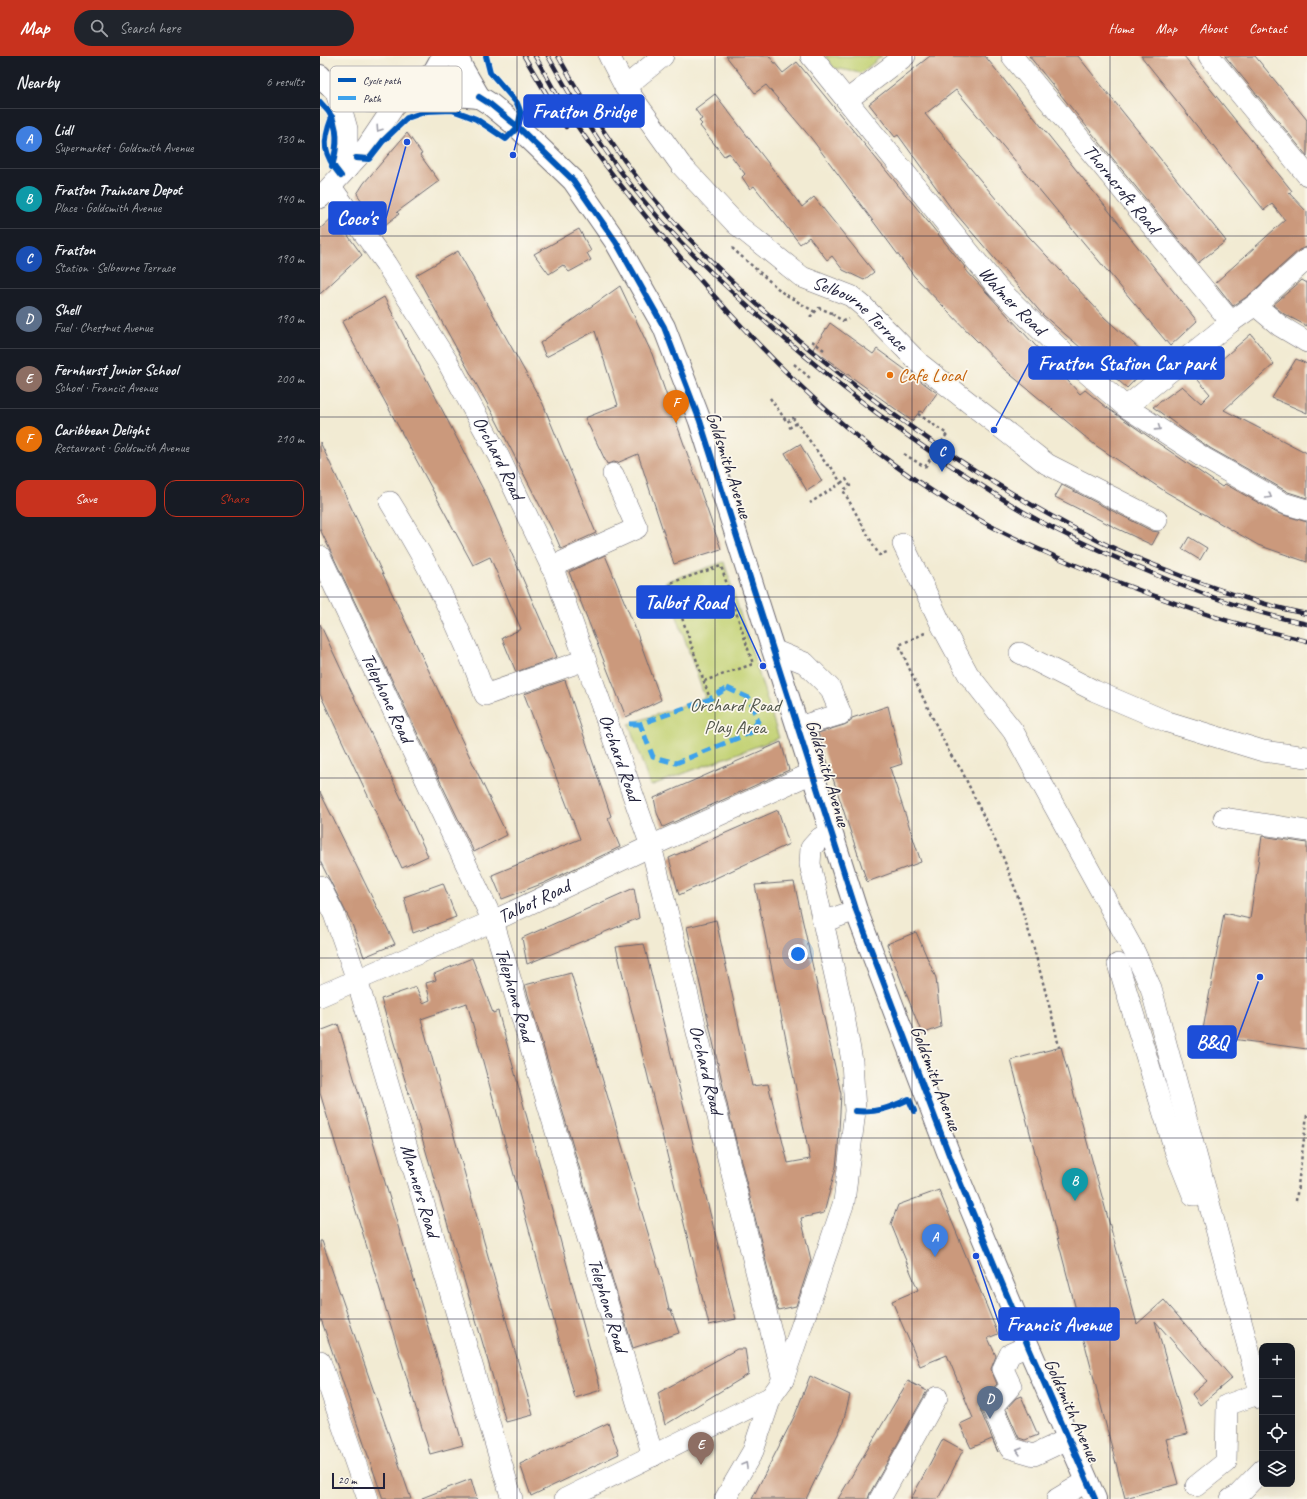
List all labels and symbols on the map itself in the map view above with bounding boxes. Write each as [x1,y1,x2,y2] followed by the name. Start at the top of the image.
[330,66,462,112] legend
[363,73,402,87] text: Cycle path
[363,91,382,105] text: Path
[524,95,644,127] callout: Fratton Bridge
[532,99,638,124] text: Fratton Bridge
[377,125,384,132] one-way arrow
[1078,139,1167,241] street label: Thorncroft Road
[329,202,386,234] callout: Coco's
[337,206,379,231] text: Coco's
[973,261,1053,343] street label: Walmer Road
[809,270,914,358] street label: Selbourne Terrace
[1029,347,1224,379] callout: Fratton Station Car park
[1038,351,1217,376] text: Fratton Station Car park
[898,363,968,387] place label: Cafe Local
[885,370,895,380] marker: Cafe Local
[663,390,689,423] pin: F
[701,409,758,523] street label: Goldsmith Avenue
[467,412,531,506] street label: Orchard Road
[1154,423,1161,430] one-way arrow
[929,439,955,472] pin: C
[1265,491,1273,498] one-way arrow
[637,586,734,618] callout: Talbot Road
[645,590,731,615] text: Talbot Road
[356,649,420,750] street label: Telephone Road
[690,693,783,739] park label: Orchard Road Play Area
[593,711,647,807] street label: Orchard Road
[800,717,856,831] street label: Goldsmith Avenue
[494,873,577,929] street label: Talbot Road
[788,944,808,964] your location
[490,945,541,1048] street label: Telephone Road
[905,1022,968,1136] street label: Goldsmith Avenue
[684,1023,729,1119] street label: Orchard Road
[1188,1026,1236,1058] callout: B&Q
[1196,1030,1231,1055] text: B&Q
[395,1141,446,1243] street label: Manners Road
[1062,1168,1088,1201] pin: B
[922,1224,948,1257] pin: A
[583,1256,634,1358] street label: Telephone Road
[999,1308,1119,1340] callout: Francis Avenue
[1007,1312,1113,1337] text: Francis Avenue
[1039,1355,1106,1467] street label: Goldsmith Avenue
[977,1386,1003,1419] pin: D
[688,1432,714,1465] pin: E
[1016,1447,1023,1456] one-way arrow
[740,1462,747,1469] one-way arrow
[332,1471,385,1490] scale bar

